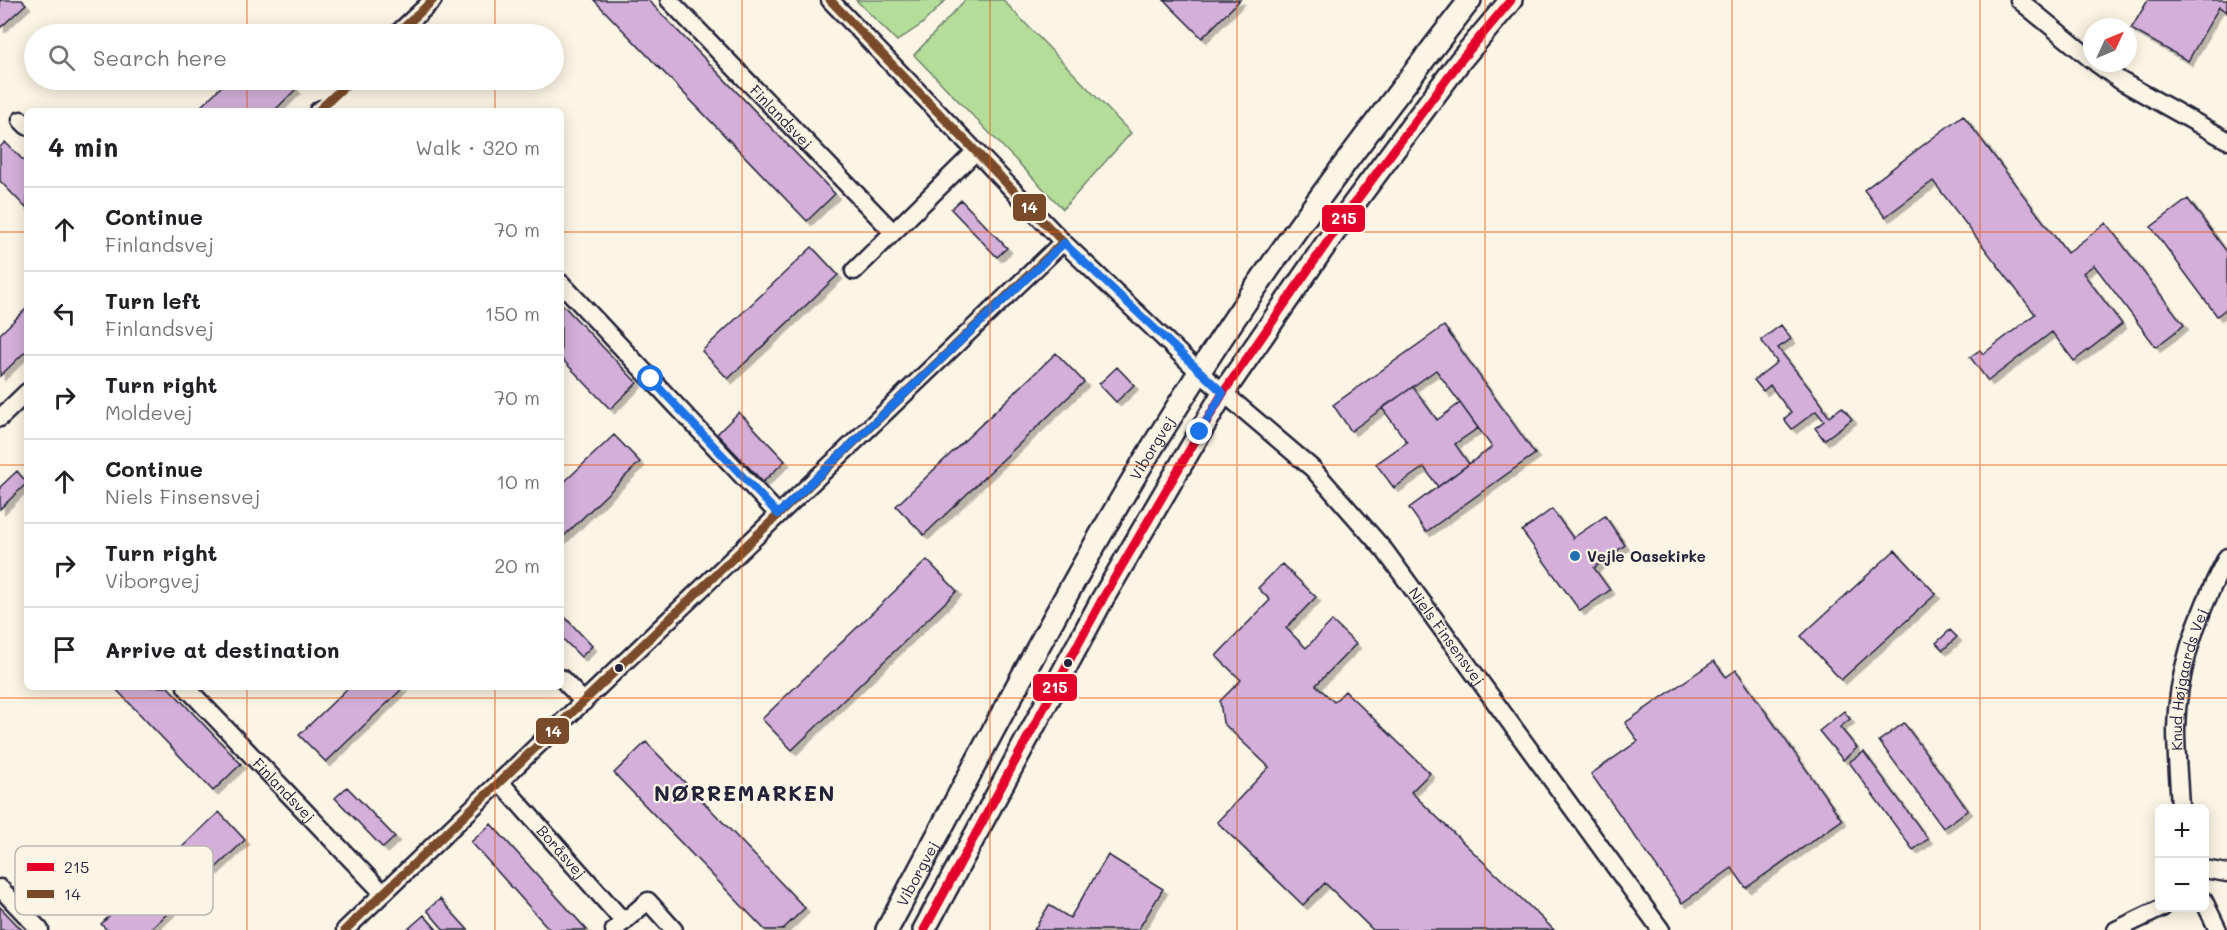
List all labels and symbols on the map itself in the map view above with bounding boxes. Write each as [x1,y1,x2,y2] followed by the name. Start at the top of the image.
[2083,18,2137,72] north arrow
[746,80,817,153] street label: Finlandsvej
[1012,193,1047,222] line badge: 14
[1020,196,1038,217] text: 14
[1321,204,1366,233] line badge: 215
[1331,207,1357,228] text: 215
[637,365,663,391] route start
[1125,412,1179,484] street label: Viborgvej
[1186,418,1212,444] route end
[1587,546,1706,566] place label: Vejle Oasekirke
[1568,549,1582,563] marker: Vejle Oasekirke
[1404,583,1489,689] street label: Niels Finsensvej
[2166,605,2212,751] street label: Knud Højgaards Vej
[1062,657,1074,669] unlabelled marker
[613,662,625,674] unlabelled marker
[1032,673,1078,702] line badge: 215
[1042,676,1068,697] text: 215
[535,717,570,745] line badge: 14
[544,720,562,741] text: 14
[249,753,320,826] street label: Finlandsvej
[654,779,836,806] district label: NØRREMARKEN
[533,821,591,882] street label: Boråsvej
[892,837,943,910] street label: Viborgvej
[15,846,213,915] legend
[64,856,89,877] text: 215
[64,883,81,904] text: 14

